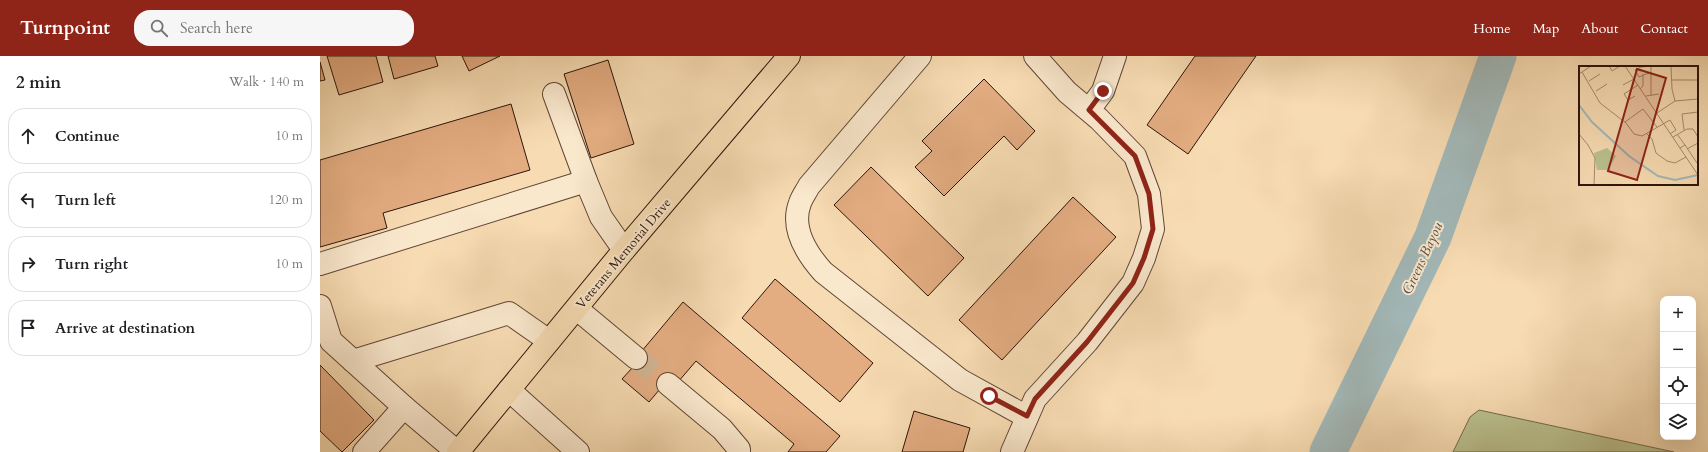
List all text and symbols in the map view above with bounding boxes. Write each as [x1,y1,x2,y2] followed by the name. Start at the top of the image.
[134,10,414,46] search box
[20,15,110,41] text: Turnpoint
[148,17,170,39] icon: search
[180,18,253,38] text: Search here
[1473,19,1511,38] text: Home
[1533,19,1559,38] text: Map
[1581,19,1618,38] text: About
[1640,19,1688,38] text: Contact
[1579,66,1698,185] inset map
[16,71,61,94] text: 2 min
[229,73,304,91] text: Walk · 140 m
[1094,82,1112,100] route end
[17,125,39,147] icon: ahead
[55,126,120,146] text: Continue
[275,127,303,145] text: 10 m
[17,189,39,211] icon: left
[55,190,116,210] text: Turn left
[269,191,303,209] text: 120 m
[572,194,676,313] street label: Veterans Memorial Drive
[1397,219,1447,297] water label: Greens Bayou
[17,253,39,275] icon: right
[55,254,128,274] text: Turn right
[275,255,303,273] text: 10 m
[1660,296,1696,440] map controls
[1660,296,1696,332] button: +
[17,317,39,339] icon: arrive
[55,318,195,338] text: Arrive at destination
[1660,332,1696,368] button: −
[1660,368,1696,404] button: locate
[980,387,998,405] route start
[1660,404,1696,440] button: layers

